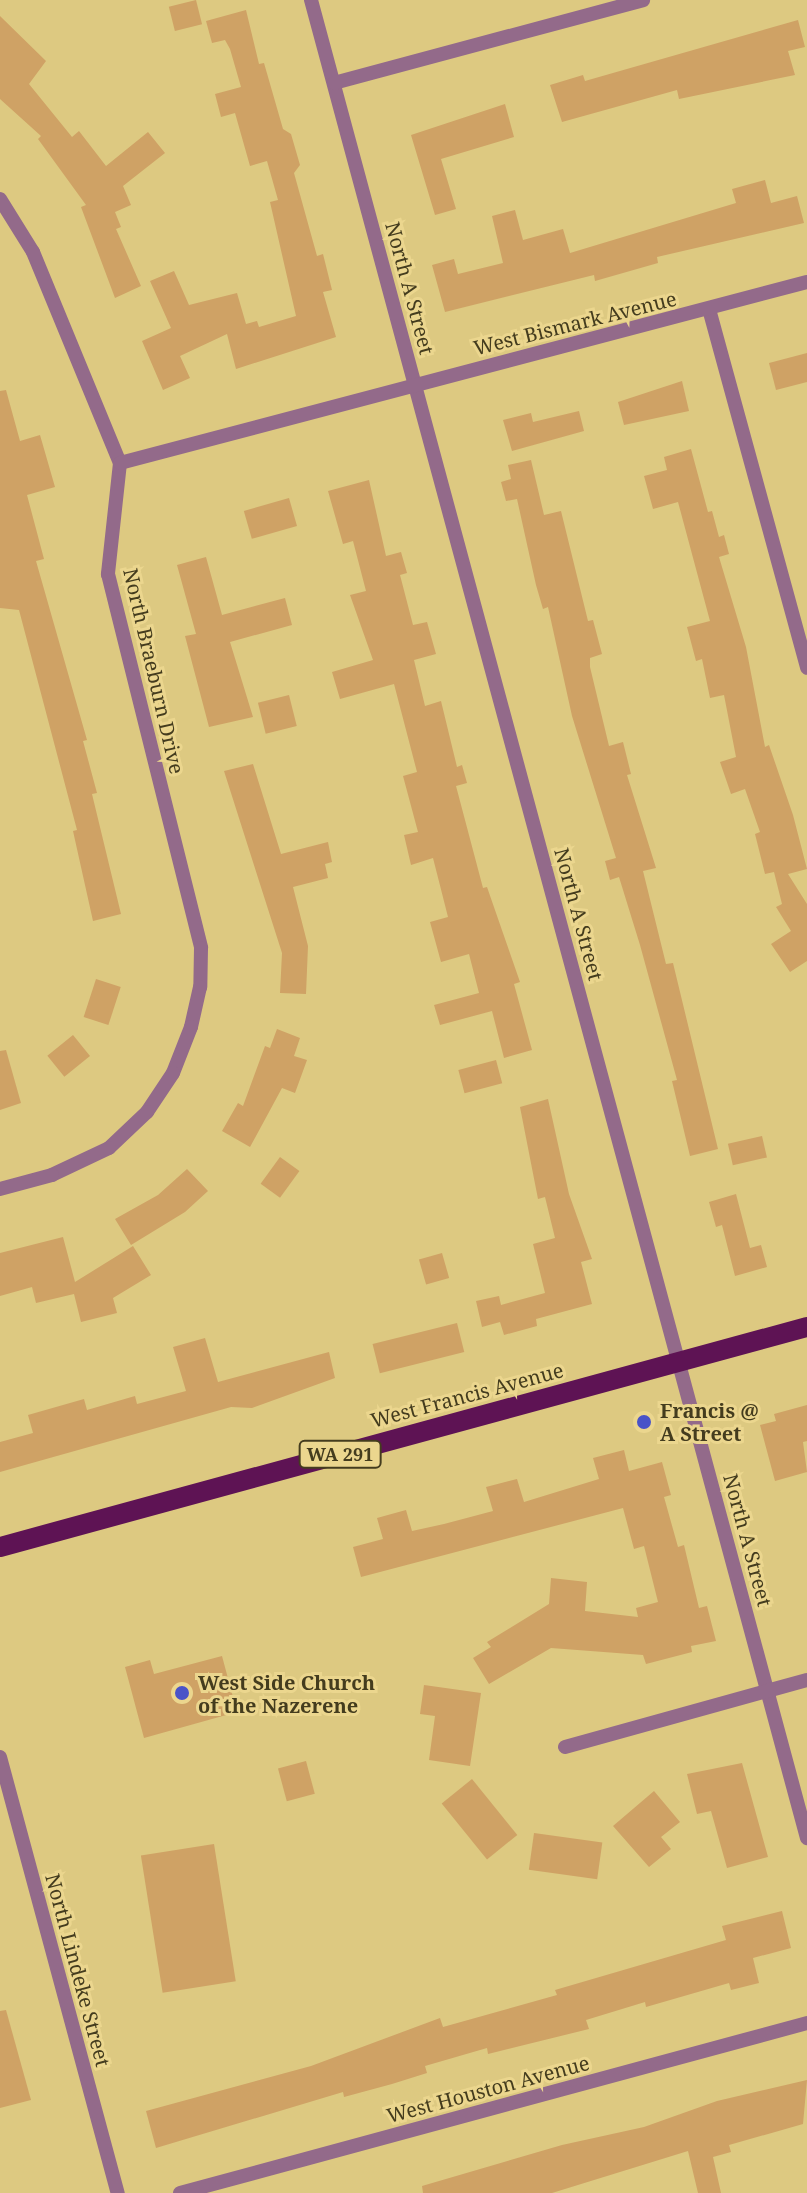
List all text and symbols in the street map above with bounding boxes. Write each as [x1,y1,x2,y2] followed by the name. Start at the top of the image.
[381,219,439,357] street label: North A Street
[471,286,679,360] street label: West Bismark Avenue
[119,566,189,776] street label: North Braeburn Drive
[550,845,608,983] street label: North A Street
[368,1358,566,1432] street label: West Francis Avenue
[660,1398,759,1445] place label: Francis @ A Street
[635,1413,653,1431] marker: Francis @ A Street
[298,1440,382,1468] road number: WA 291
[719,1471,777,1609] street label: North A Street
[198,1670,375,1717] place label: West Side Church of the Nazerene
[173,1684,191,1702] marker: West Side Church of the Nazerene
[41,1871,115,2069] street label: North Lindeke Street
[384,2050,592,2128] street label: West Houston Avenue

